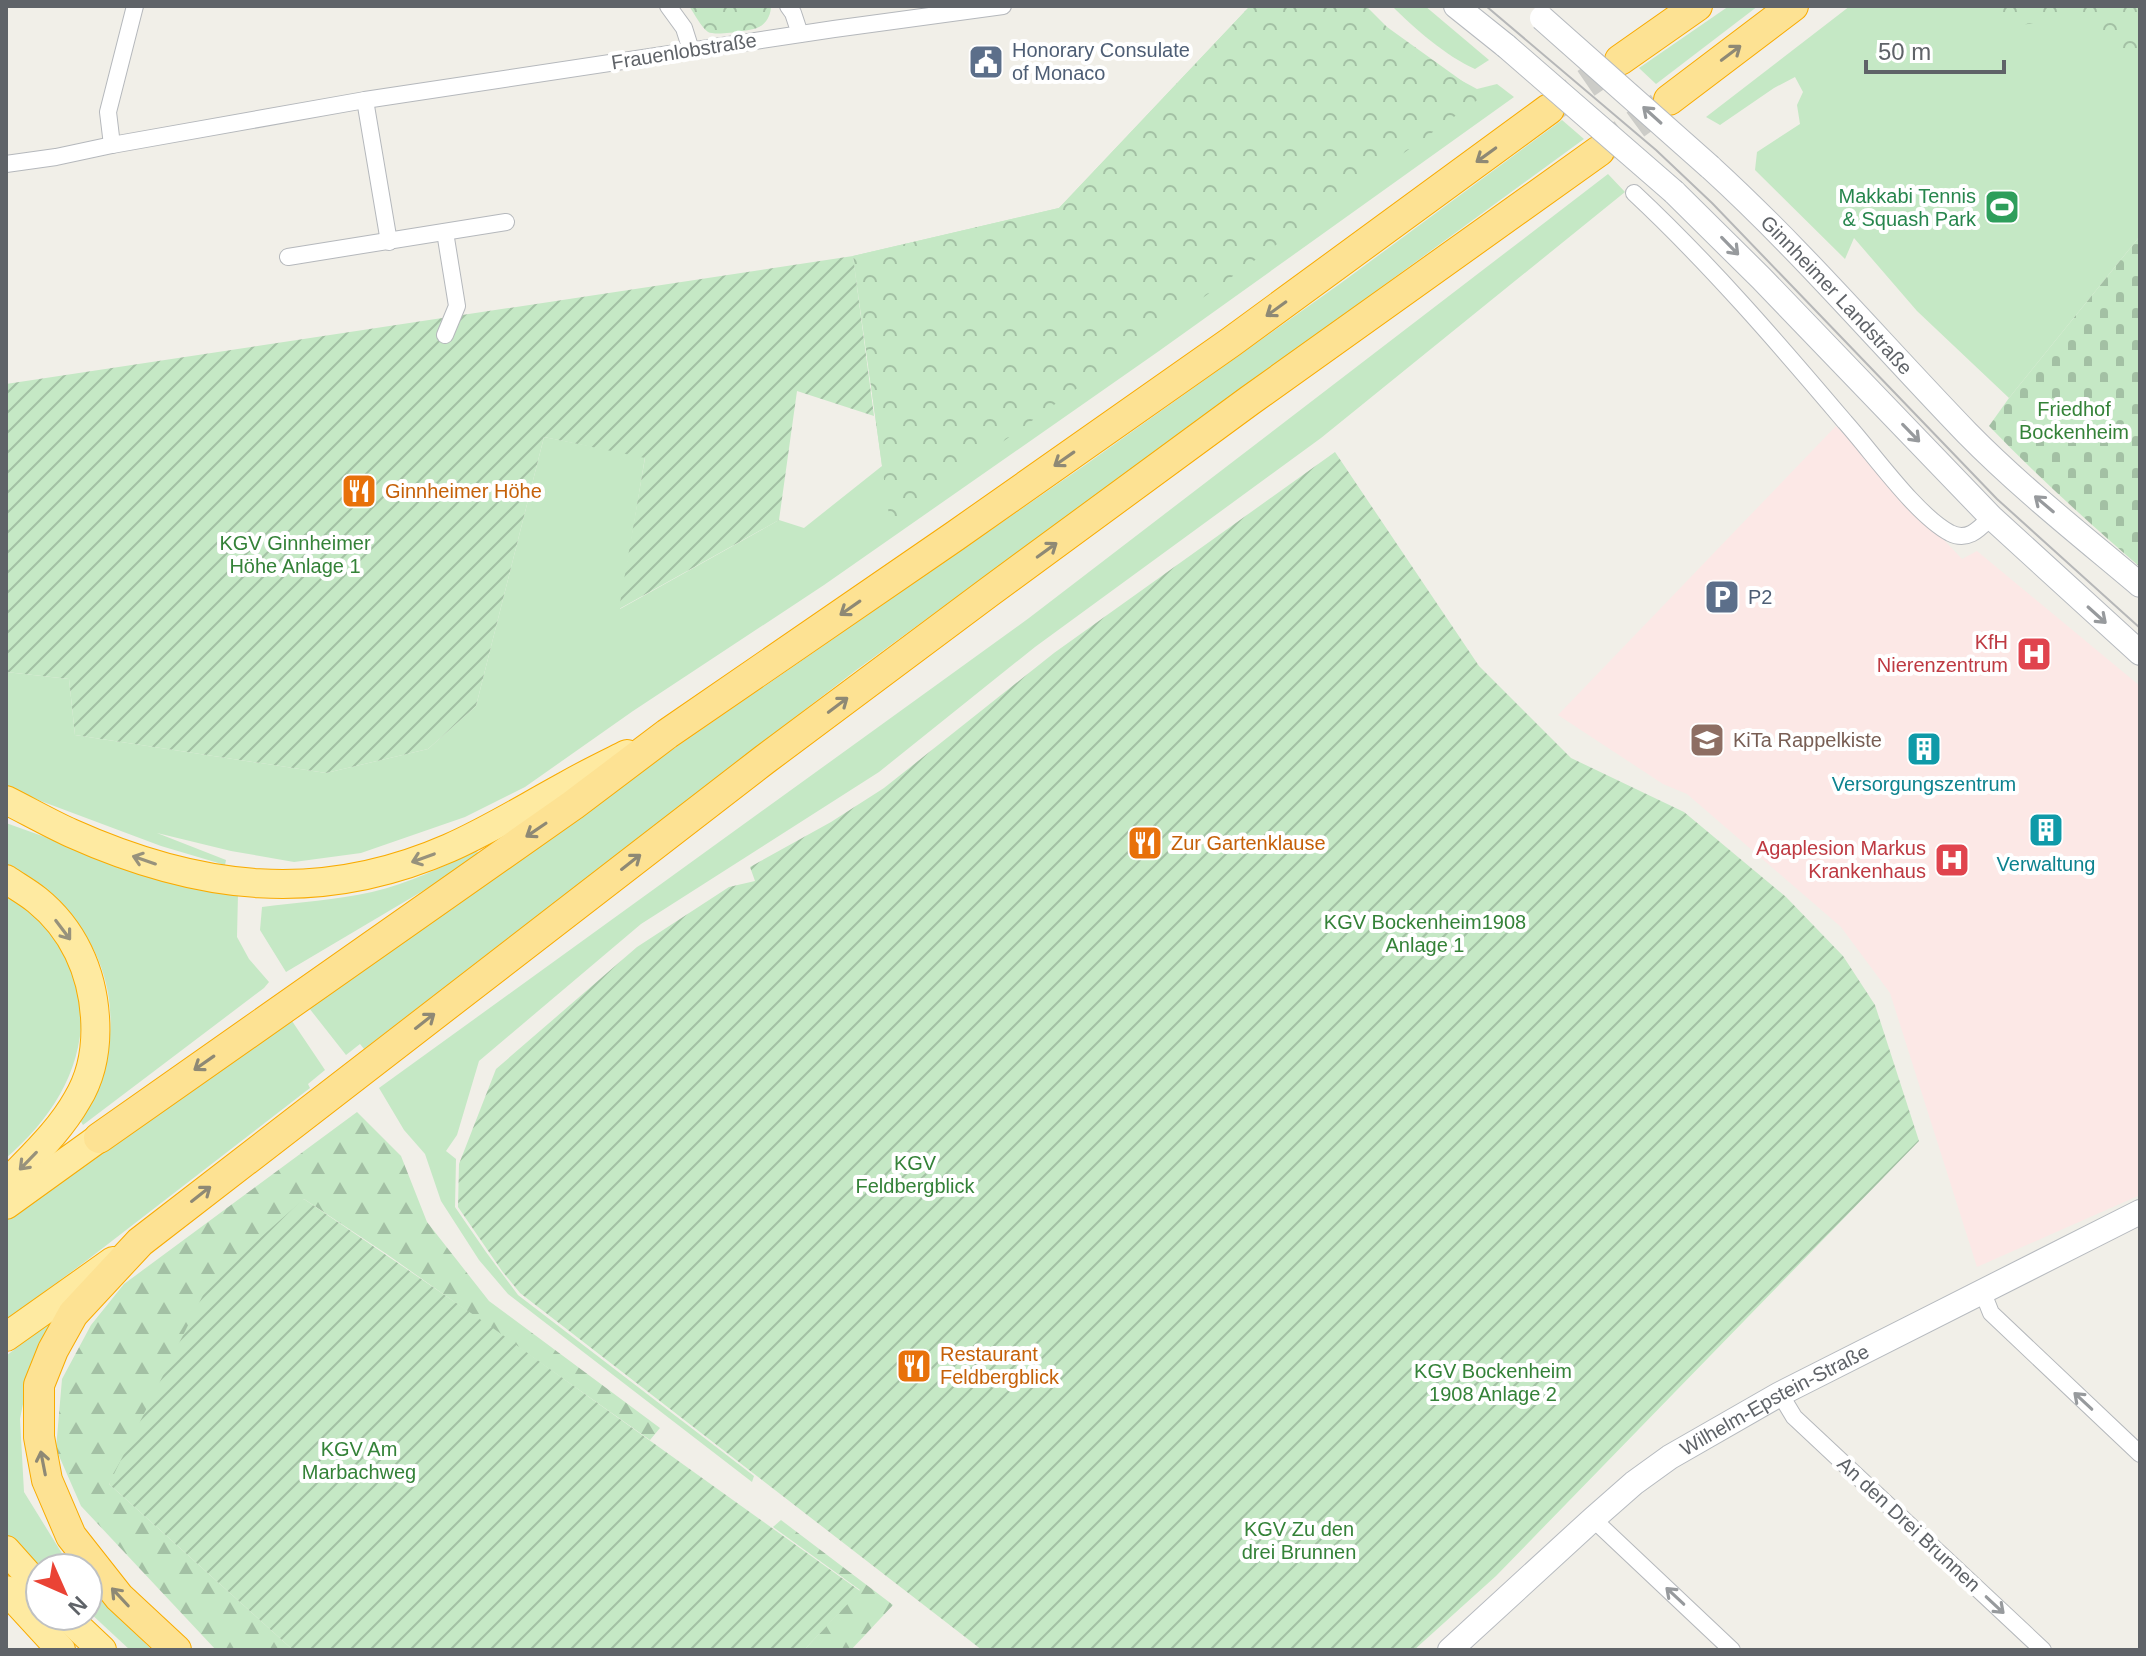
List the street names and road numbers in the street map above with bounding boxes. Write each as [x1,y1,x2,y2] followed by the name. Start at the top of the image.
[610,29,758,73] street label: Frauenlobstraße
[1756,211,1917,379] street label: Ginnheimer Landstraße
[1676,1340,1872,1460] street label: Wilhelm-Epstein-Straße
[1833,1452,1985,1596] street label: An den Drei Brunnen

